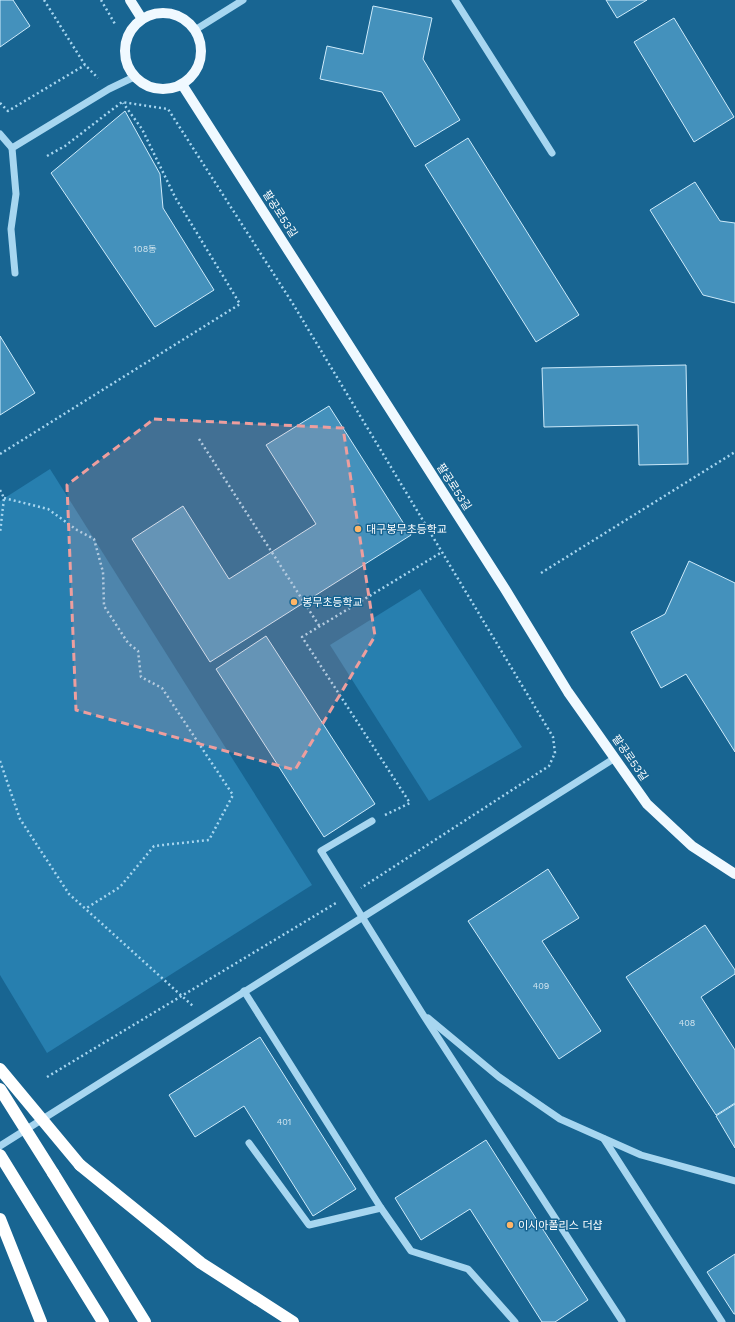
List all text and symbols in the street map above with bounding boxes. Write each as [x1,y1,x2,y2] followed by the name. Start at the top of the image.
[260,188,300,240] street label: 팔공로53길
[134,244,156,254] house number: 108동
[434,461,474,513] street label: 팔공로53길
[366,523,447,536] place label: 대구봉무초등학교
[353,524,363,534] marker: 대구봉무초등학교
[302,596,363,609] place label: 봉무초등학교
[289,597,299,607] marker: 봉무초등학교
[609,732,651,784] street label: 팔공로53길
[533,981,549,991] house number: 409
[679,1018,695,1028] house number: 408
[277,1117,291,1127] house number: 401
[518,1219,603,1232] place label: 이시아폴리스 더샵
[505,1220,515,1230] marker: 이시아폴리스 더샵

